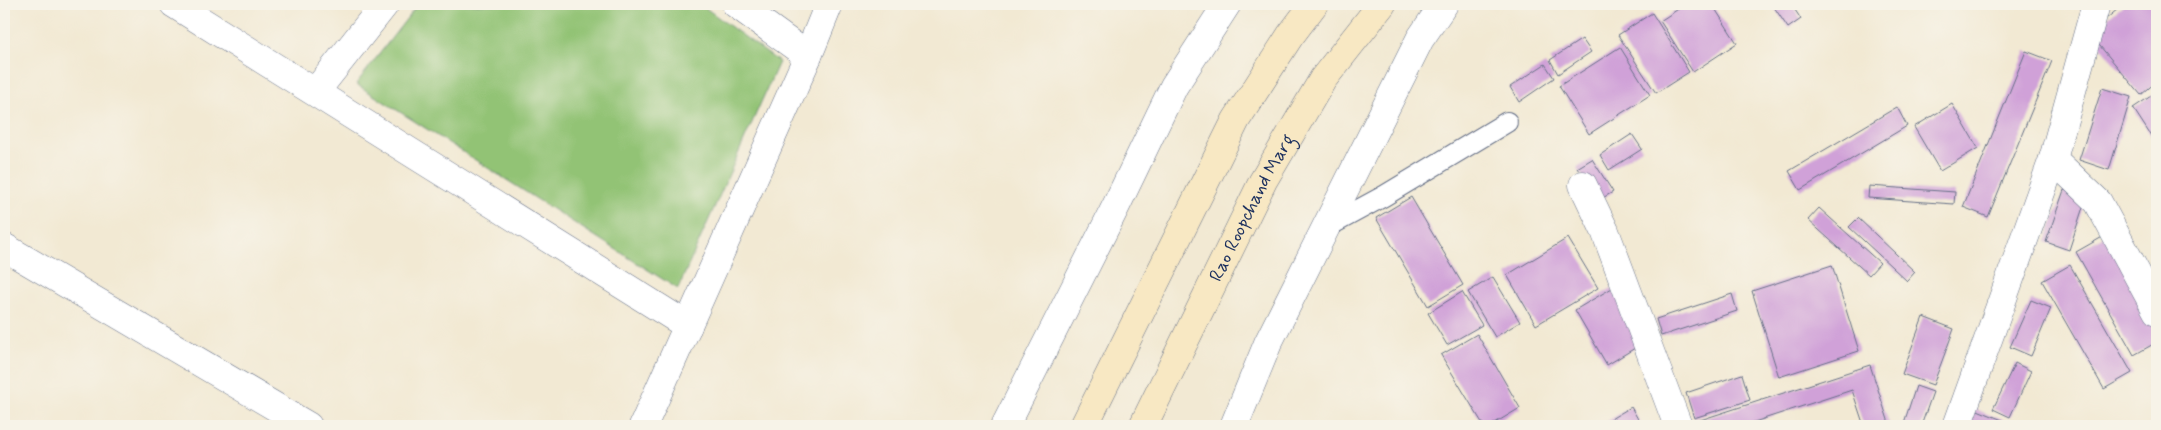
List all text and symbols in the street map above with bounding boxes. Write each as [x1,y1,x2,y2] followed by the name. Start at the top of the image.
[1203,129,1303,286] street label: Rao Roopchand Marg

